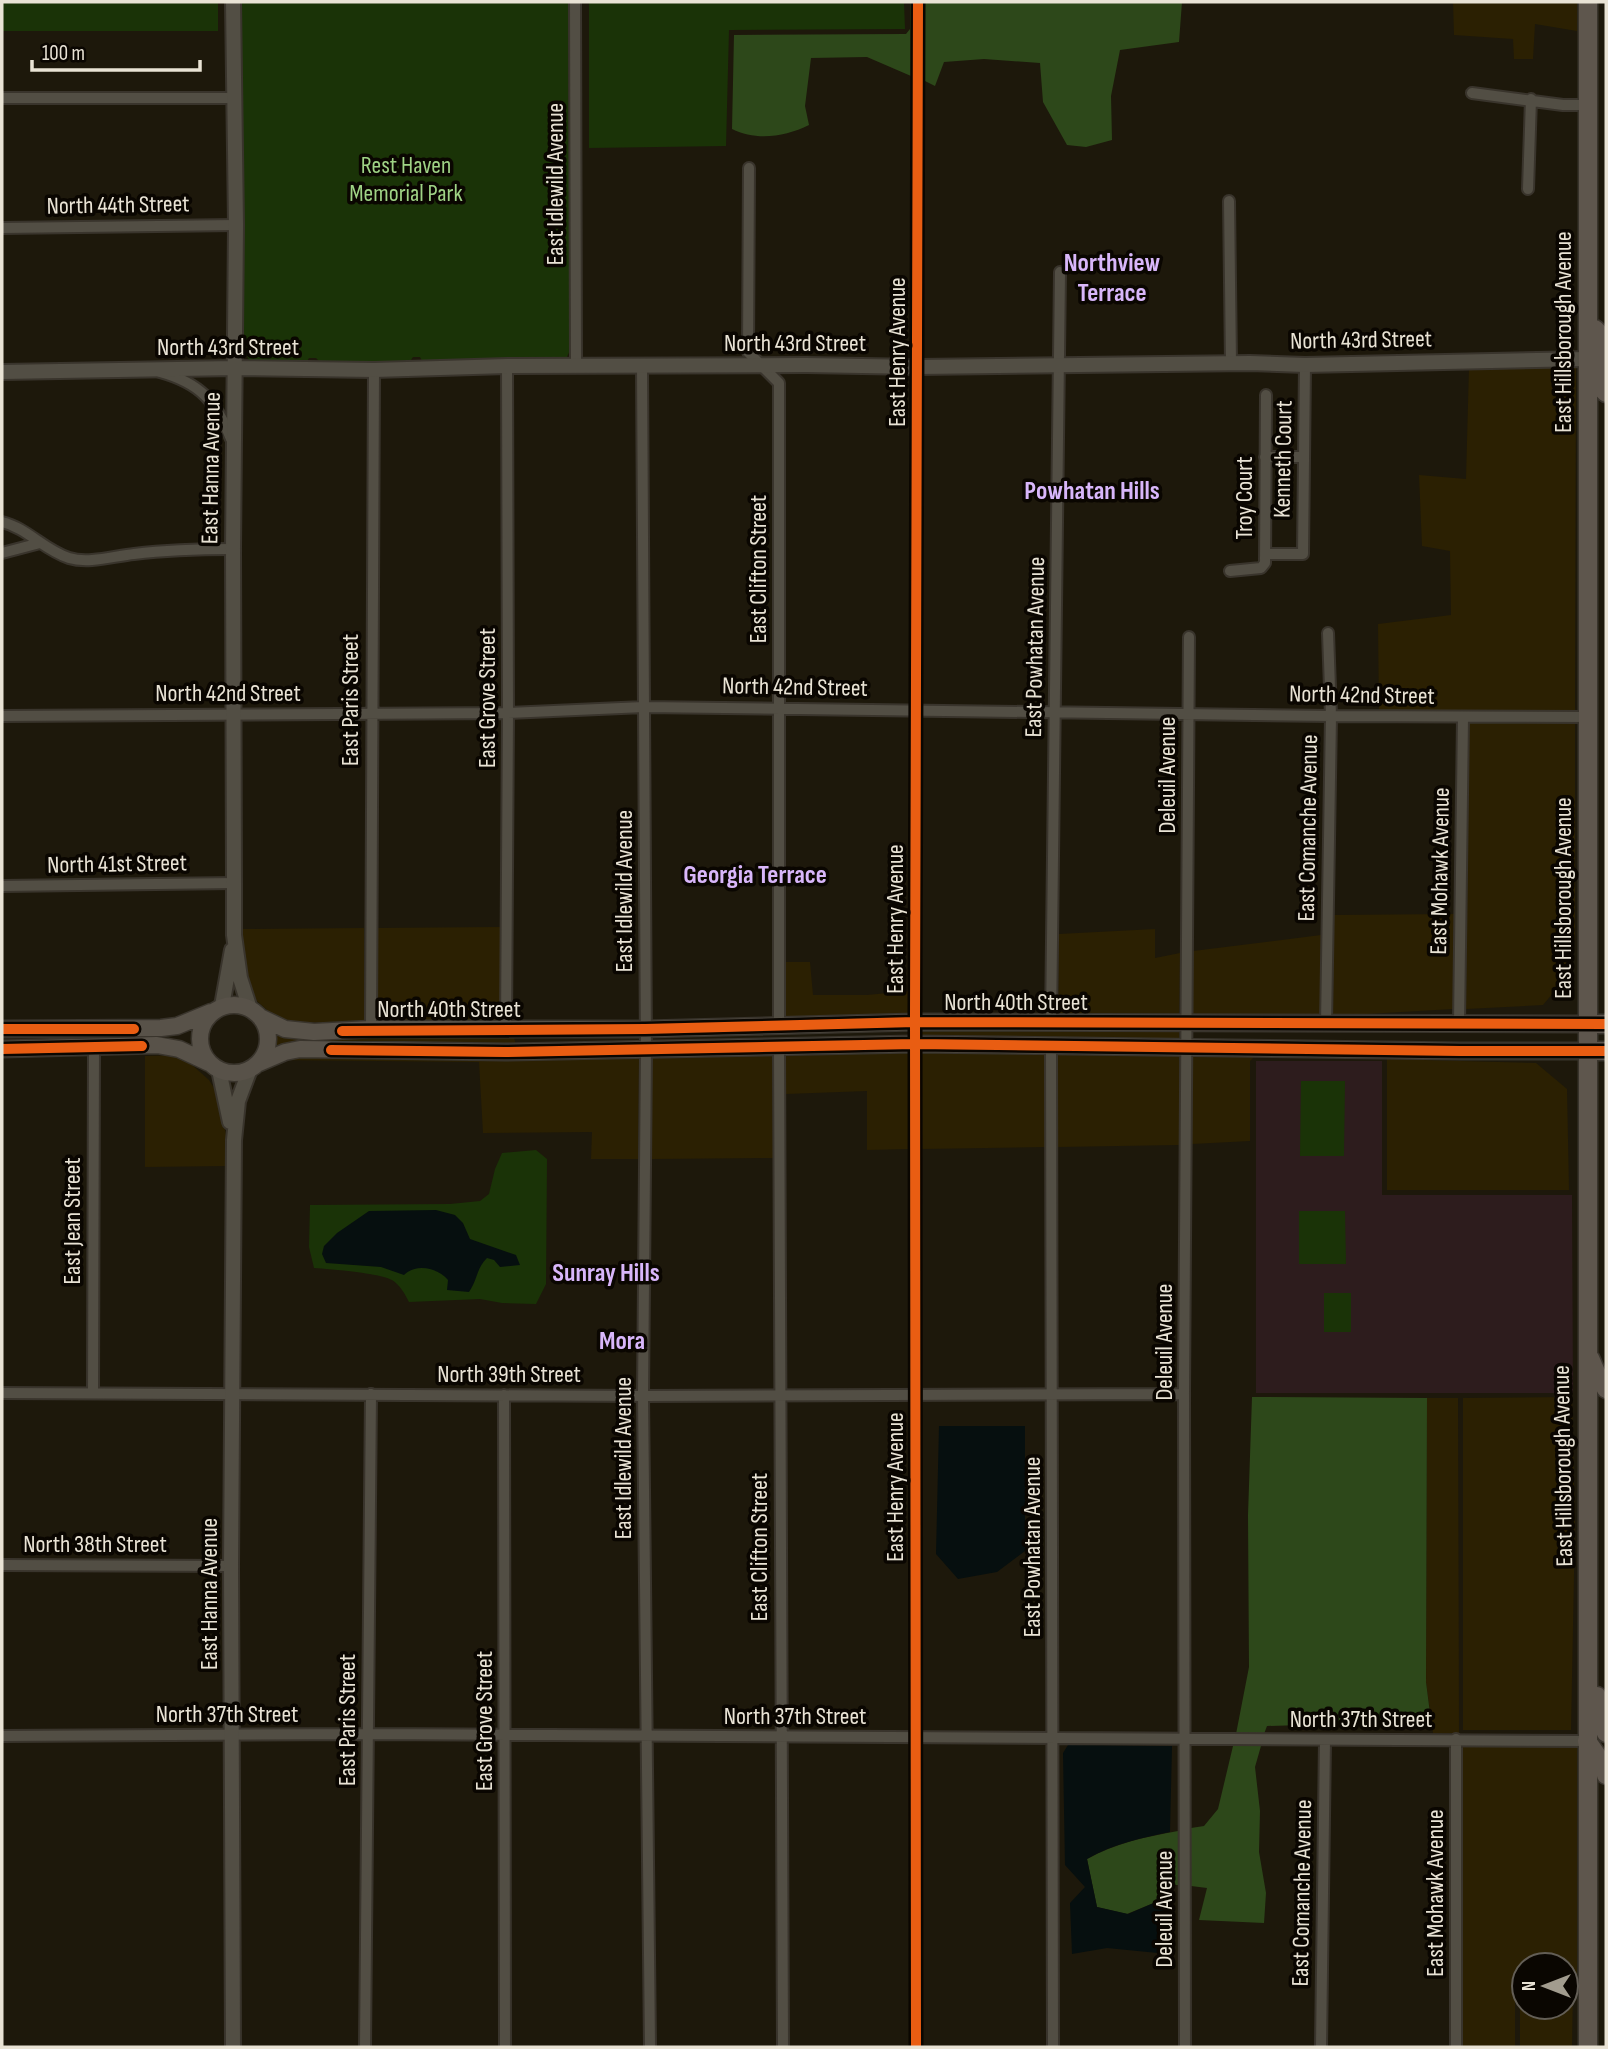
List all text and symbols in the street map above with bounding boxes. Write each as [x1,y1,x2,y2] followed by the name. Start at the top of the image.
[32,28,200,72] scale bar
[42,41,85,66] text: 100 m
[541,103,570,265] street label: East Idlewild Avenue
[349,151,463,208] park label: Rest Haven Memorial Park
[46,189,190,221] street label: North 44th Street
[1549,231,1578,433] street label: East Hillsborough Avenue
[1064,248,1161,309] district label: Northview Terrace
[883,277,912,427] street label: East Henry Avenue
[1290,324,1432,356] street label: North 43rd Street
[724,329,866,358] street label: North 43rd Street
[157,333,299,362] street label: North 43rd Street
[195,392,227,544] street label: East Hanna Avenue
[1267,400,1299,518] street label: Kenneth Court
[1230,456,1259,540] street label: Troy Court
[1024,476,1160,507] district label: Powhatan Hills
[744,495,773,643] street label: East Clifton Street
[1019,556,1051,738] street label: East Powhatan Avenue
[473,628,502,768] street label: East Grove Street
[336,634,365,766] street label: East Paris Street
[722,671,868,703] street label: North 42nd Street
[155,679,301,708] street label: North 42nd Street
[1289,679,1435,711] street label: North 42nd Street
[1153,716,1182,834] street label: Deleuil Avenue
[1292,734,1324,922] street label: East Comanche Avenue
[1424,787,1456,955] street label: East Mohawk Avenue
[1549,797,1578,999] street label: East Hillsborough Avenue
[610,810,639,972] street label: East Idlewild Avenue
[881,844,910,994] street label: East Henry Avenue
[47,848,187,880] street label: North 41st Street
[683,860,827,891] district label: Georgia Terrace
[944,988,1088,1017] street label: North 40th Street
[377,995,521,1024] street label: North 40th Street
[58,1157,87,1285] street label: East Jean Street
[552,1258,660,1289] district label: Sunray Hills
[1150,1283,1179,1401] street label: Deleuil Avenue
[599,1326,645,1357] district label: Mora
[437,1360,581,1389] street label: North 39th Street
[1547,1365,1579,1567] street label: East Hillsborough Avenue
[609,1377,638,1539] street label: East Idlewild Avenue
[881,1412,910,1562] street label: East Henry Avenue
[1018,1457,1047,1637] street label: East Powhatan Avenue
[745,1473,774,1621] street label: East Clifton Street
[195,1518,224,1670] street label: East Hanna Avenue
[23,1530,167,1559] street label: North 38th Street
[470,1651,499,1791] street label: East Grove Street
[333,1654,362,1786] street label: East Paris Street
[156,1700,298,1729] street label: North 37th Street
[724,1702,866,1731] street label: North 37th Street
[1290,1705,1432,1734] street label: North 37th Street
[1286,1799,1318,1987] street label: East Comanche Avenue
[1421,1809,1450,1977] street label: East Mohawk Avenue
[1150,1850,1179,1968] street label: Deleuil Avenue
[1510,1951,1580,2021] north arrow
[1518,1981,1541,1991] text: N

